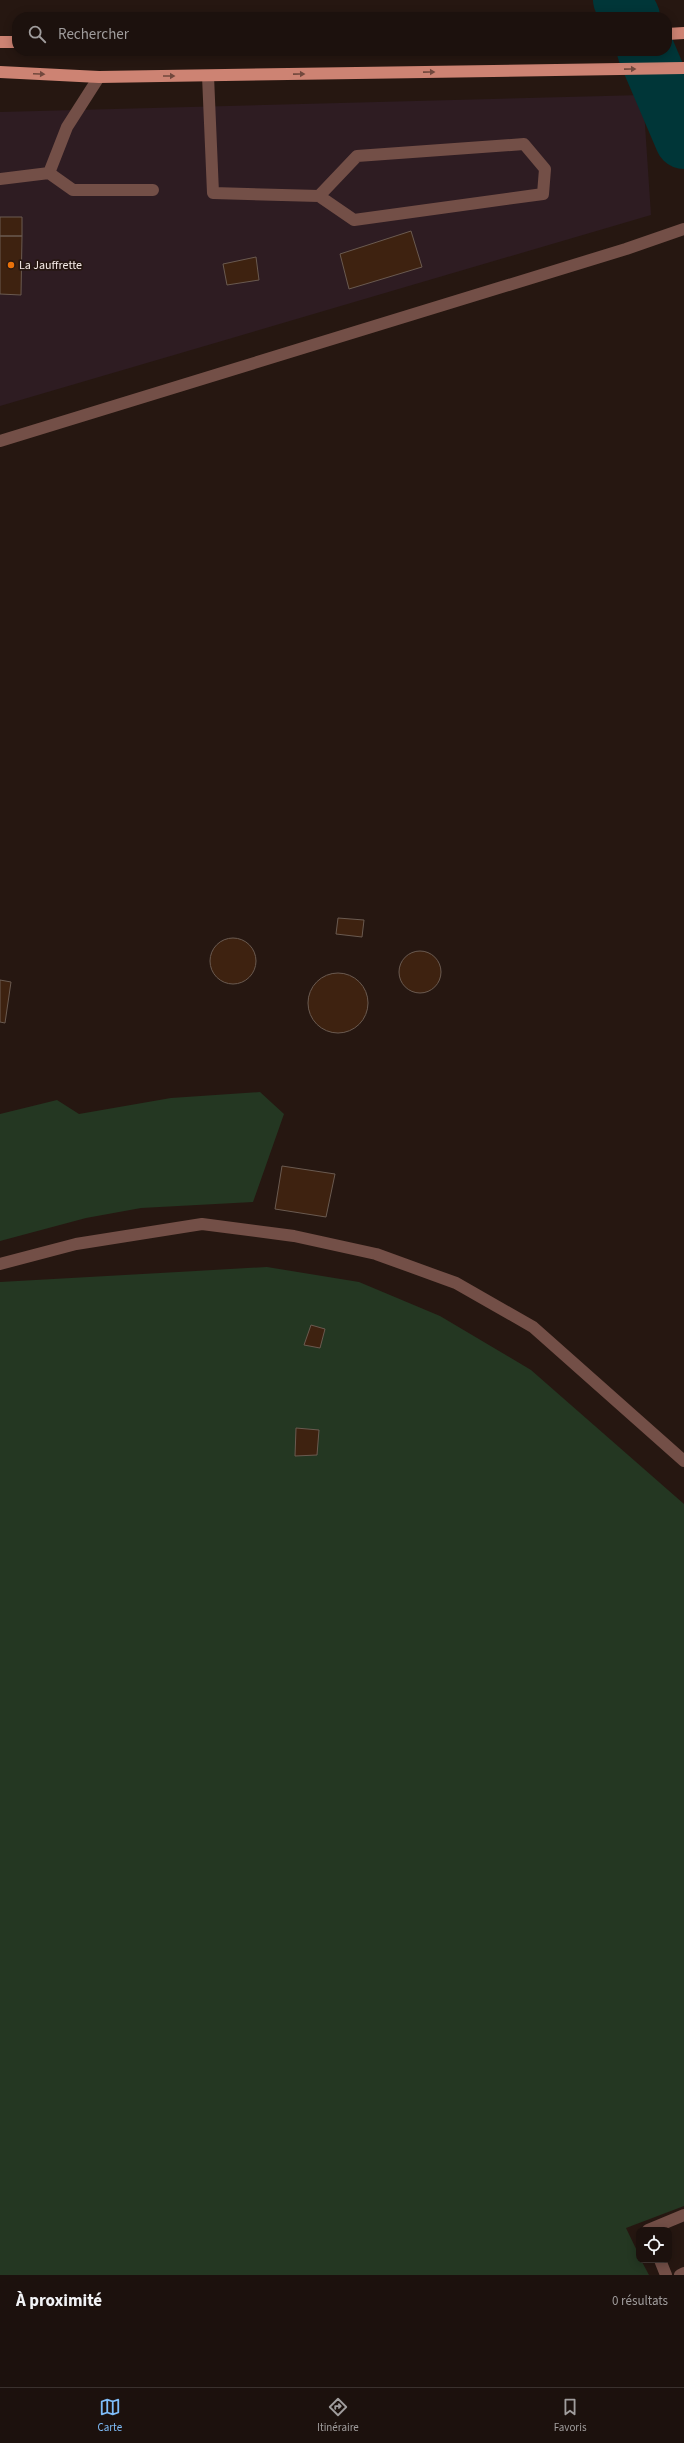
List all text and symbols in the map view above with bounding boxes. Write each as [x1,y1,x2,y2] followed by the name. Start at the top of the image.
[12,12,672,56] search box
[26,23,48,45] icon: search
[58,24,129,45] text: Rechercher
[624,66,637,72] one-way arrow
[423,69,436,75] one-way arrow
[33,71,46,77] one-way arrow
[293,71,306,77] one-way arrow
[163,73,176,79] one-way arrow
[19,257,82,274] place label: La Jauffrette
[6,260,16,270] marker: La Jauffrette
[636,2227,672,2263] map controls
[636,2227,672,2263] button: locate
[16,2289,102,2313] text: À proximité
[612,2292,668,2310] text: 0 résultats
[97,2396,122,2435] tab: Carte
[317,2396,359,2435] tab: Itinéraire
[554,2396,587,2435] tab: Favoris

